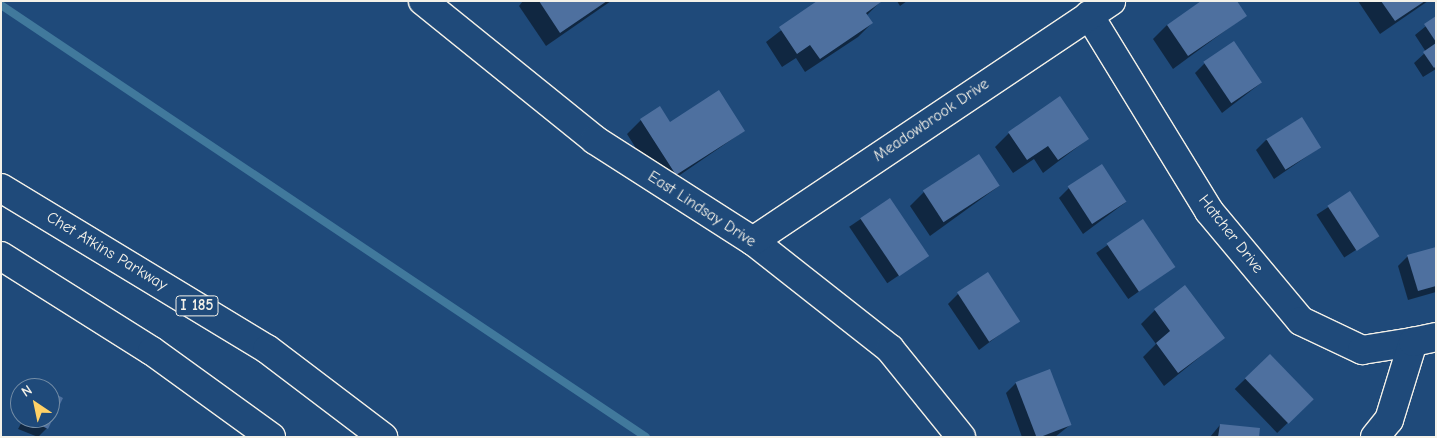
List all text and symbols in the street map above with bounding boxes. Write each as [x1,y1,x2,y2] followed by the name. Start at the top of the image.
[870,74,992,166] street label: Meadowbrook Drive
[644,167,760,251] street label: East Lindsay Drive
[1194,191,1268,277] street label: Hatcher Drive
[43,207,171,295] street label: Chet Atkins Parkway
[174,294,220,318] road number: I 185
[10,378,60,428] north arrow
[18,381,35,401] text: N

